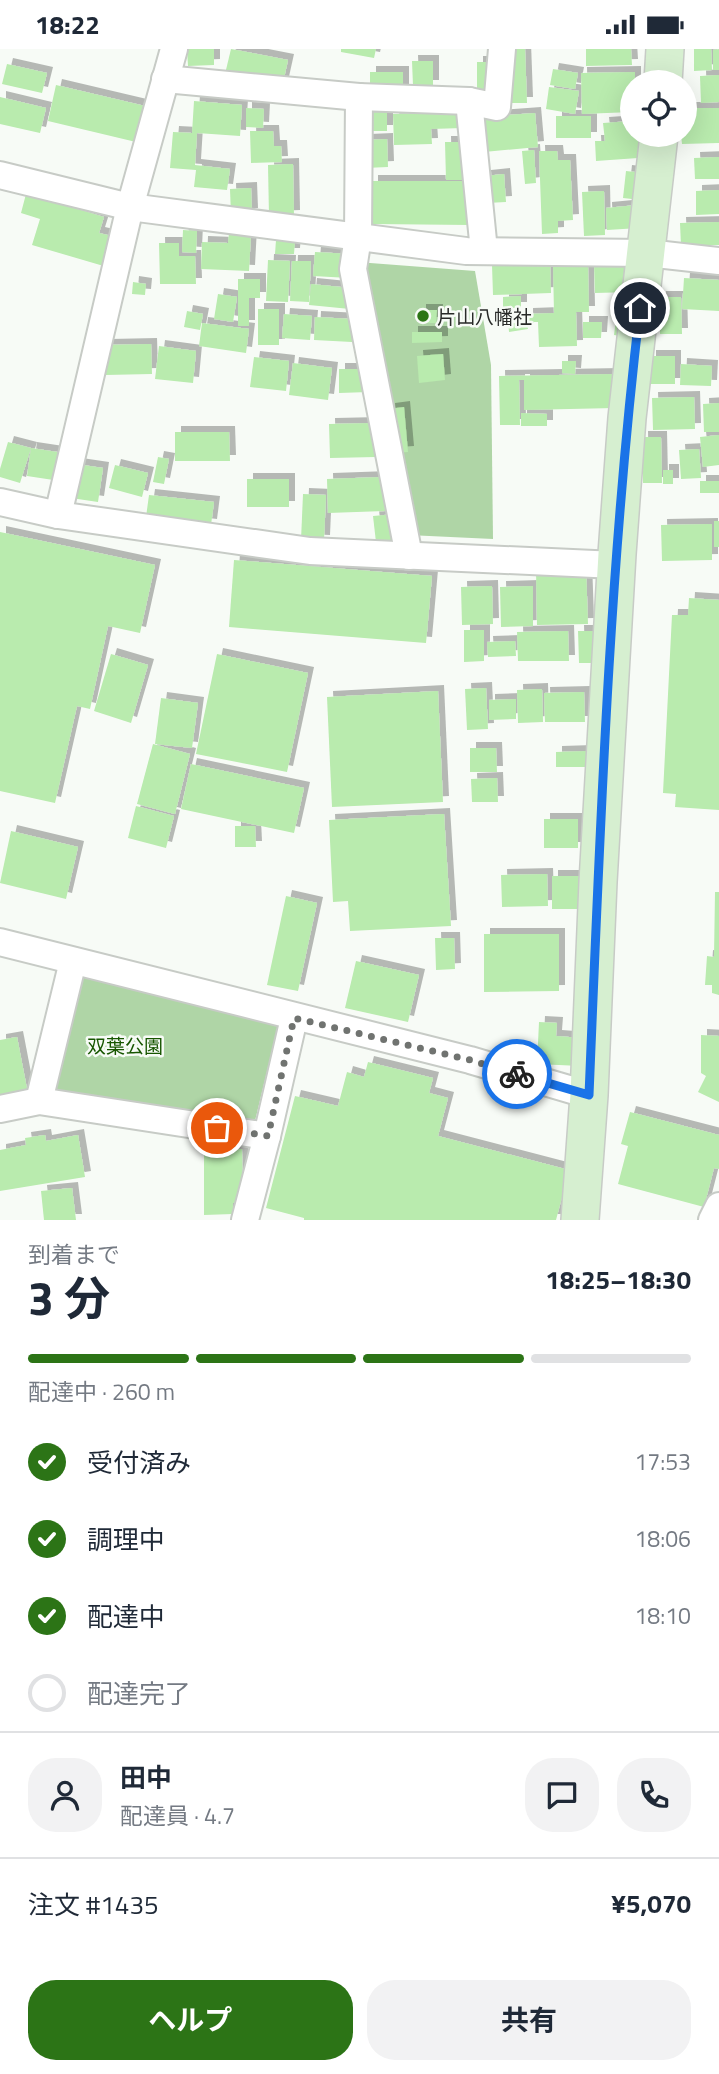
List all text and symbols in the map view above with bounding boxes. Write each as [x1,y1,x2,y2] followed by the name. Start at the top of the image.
[35,5,100,44] text: 18:22
[620,70,697,147] map controls
[620,70,697,147] button: locate
[610,278,670,338] pin
[621,289,659,327] icon: home
[437,302,532,331] place label: 片山八幡社
[415,308,431,324] marker: 片山八幡社
[87,1031,163,1060] park label: 双葉公園
[482,1039,552,1109] courier
[498,1055,536,1093] icon: bike
[187,1098,247,1158] pin
[198,1109,236,1147] icon: bag
[28,1237,120,1272] text: 到着まで
[545,1260,691,1299] text: 18:25–18:30
[28,1263,110,1333] text: 3 分
[28,1374,175,1409] text: 配達中 · 260 m
[28,1443,66,1481] icon: check
[87,1443,191,1482] text: 受付済み
[634,1444,691,1479] text: 17:53
[28,1520,66,1558] icon: check
[87,1520,165,1559] text: 調理中
[634,1521,691,1556] text: 18:06
[28,1597,66,1635] icon: check
[87,1597,165,1636] text: 配達中
[634,1598,691,1633] text: 18:10
[87,1674,191,1713] text: 配達完了
[28,1758,102,1832] button: person
[120,1758,172,1797] text: 田中
[525,1758,599,1832] button: chat
[617,1758,691,1832] button: phone
[120,1798,235,1833] text: 配達員 · 4.7
[611,1884,691,1923] text: ¥5,070
[28,1885,159,1924] text: 注文 #1435
[28,1980,353,2060] button: ヘルプ
[367,1980,691,2060] button: 共有

